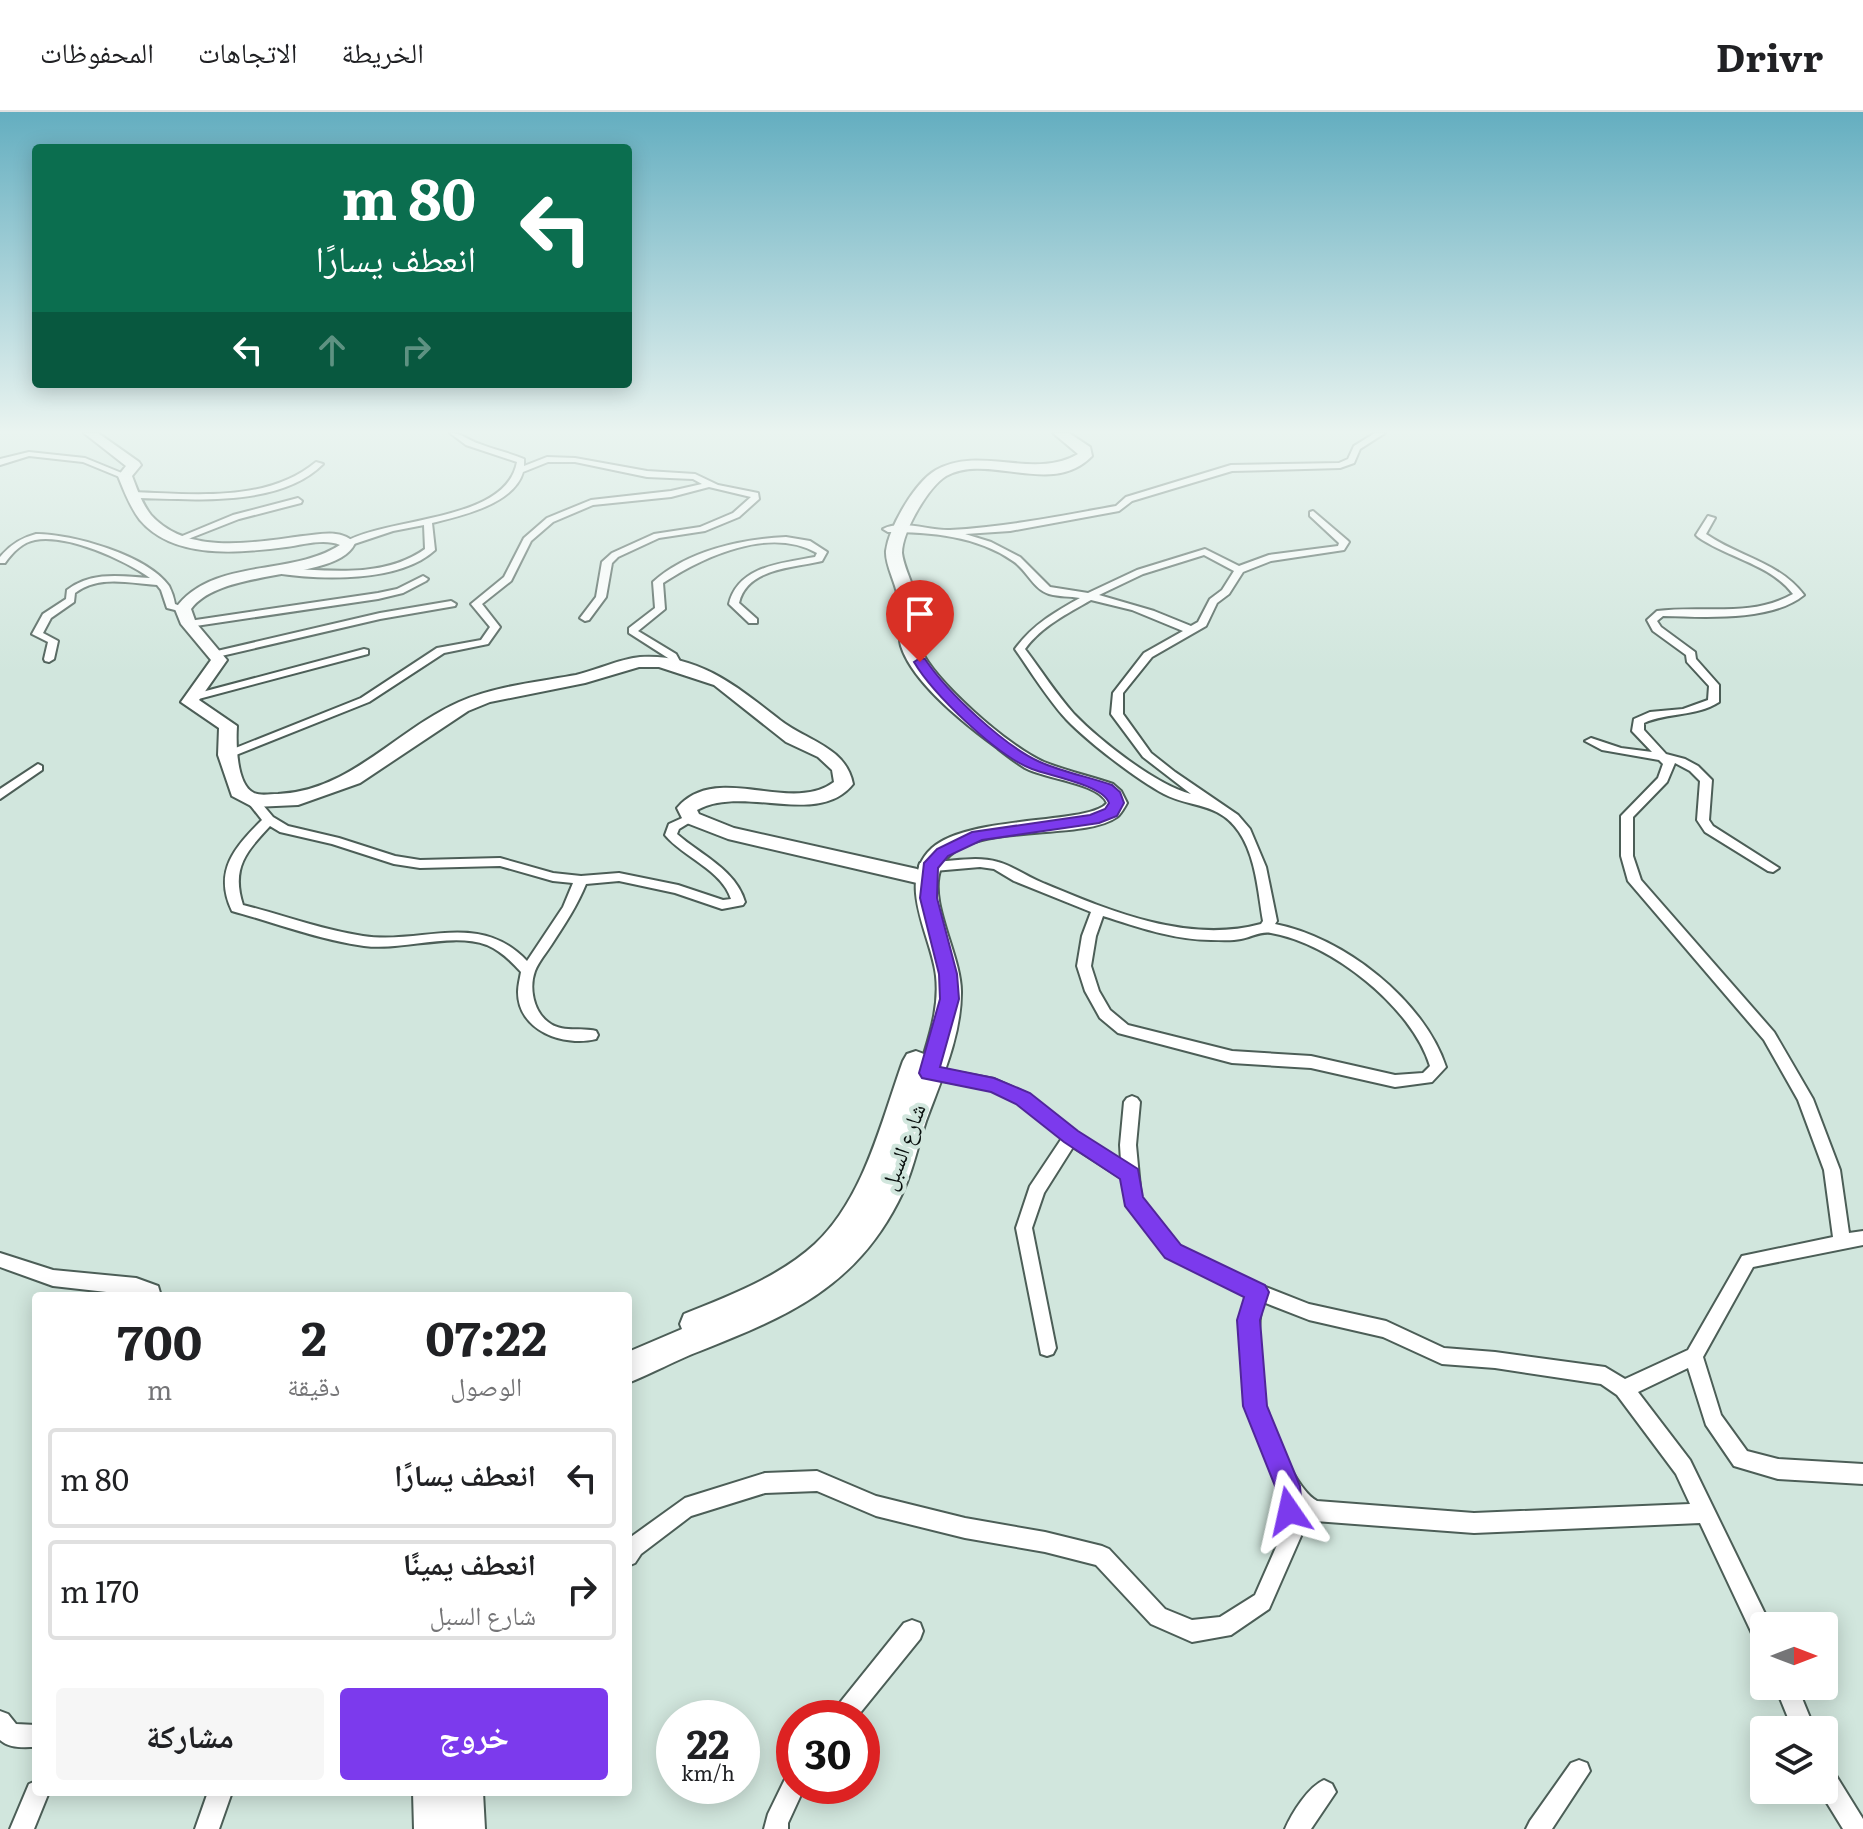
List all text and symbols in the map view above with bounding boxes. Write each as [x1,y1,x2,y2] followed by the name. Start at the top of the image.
[1716,27,1823,84] text: Drivr
[40,30,154,72] text: المحفوظات
[198,30,297,72] text: الاتجاهات
[341,30,424,72] text: الخريطة
[341,154,476,237] text: 80 m
[504,176,608,280] icon: left
[316,230,476,283] text: انعطف يسارًا
[226,328,270,372] icon: left
[310,328,354,372] icon: ahead
[394,328,438,372] icon: right
[886,580,954,662] pin
[898,592,942,636] icon: arrive
[871,1098,933,1194] street label: شارع السبل
[301,1300,327,1371] text: 2
[425,1300,547,1371] text: 07:22
[117,1304,202,1375] text: 700
[287,1365,340,1404] text: دقيقة
[450,1365,522,1404] text: الوصول
[147,1369,172,1408] text: m
[394,1451,536,1495] text: انعطف يسارًا
[60,1456,129,1500] text: 80 m
[560,1456,604,1500] icon: left
[1247,1469,1331,1553] position arrow
[403,1540,536,1584] text: انعطف يمينًا
[60,1568,139,1612] text: 170 m
[560,1568,604,1612] icon: right
[429,1594,536,1633] text: شارع السبل
[1750,1612,1838,1700] north arrow
[1750,1612,1838,1804] map controls
[56,1688,324,1780] button: مشاركة
[340,1688,608,1780] button: خروج
[776,1700,880,1804] speed limit sign: 30
[687,1712,729,1771] text: 22
[1750,1716,1838,1804] button: layers
[681,1757,735,1787] text: km/h

